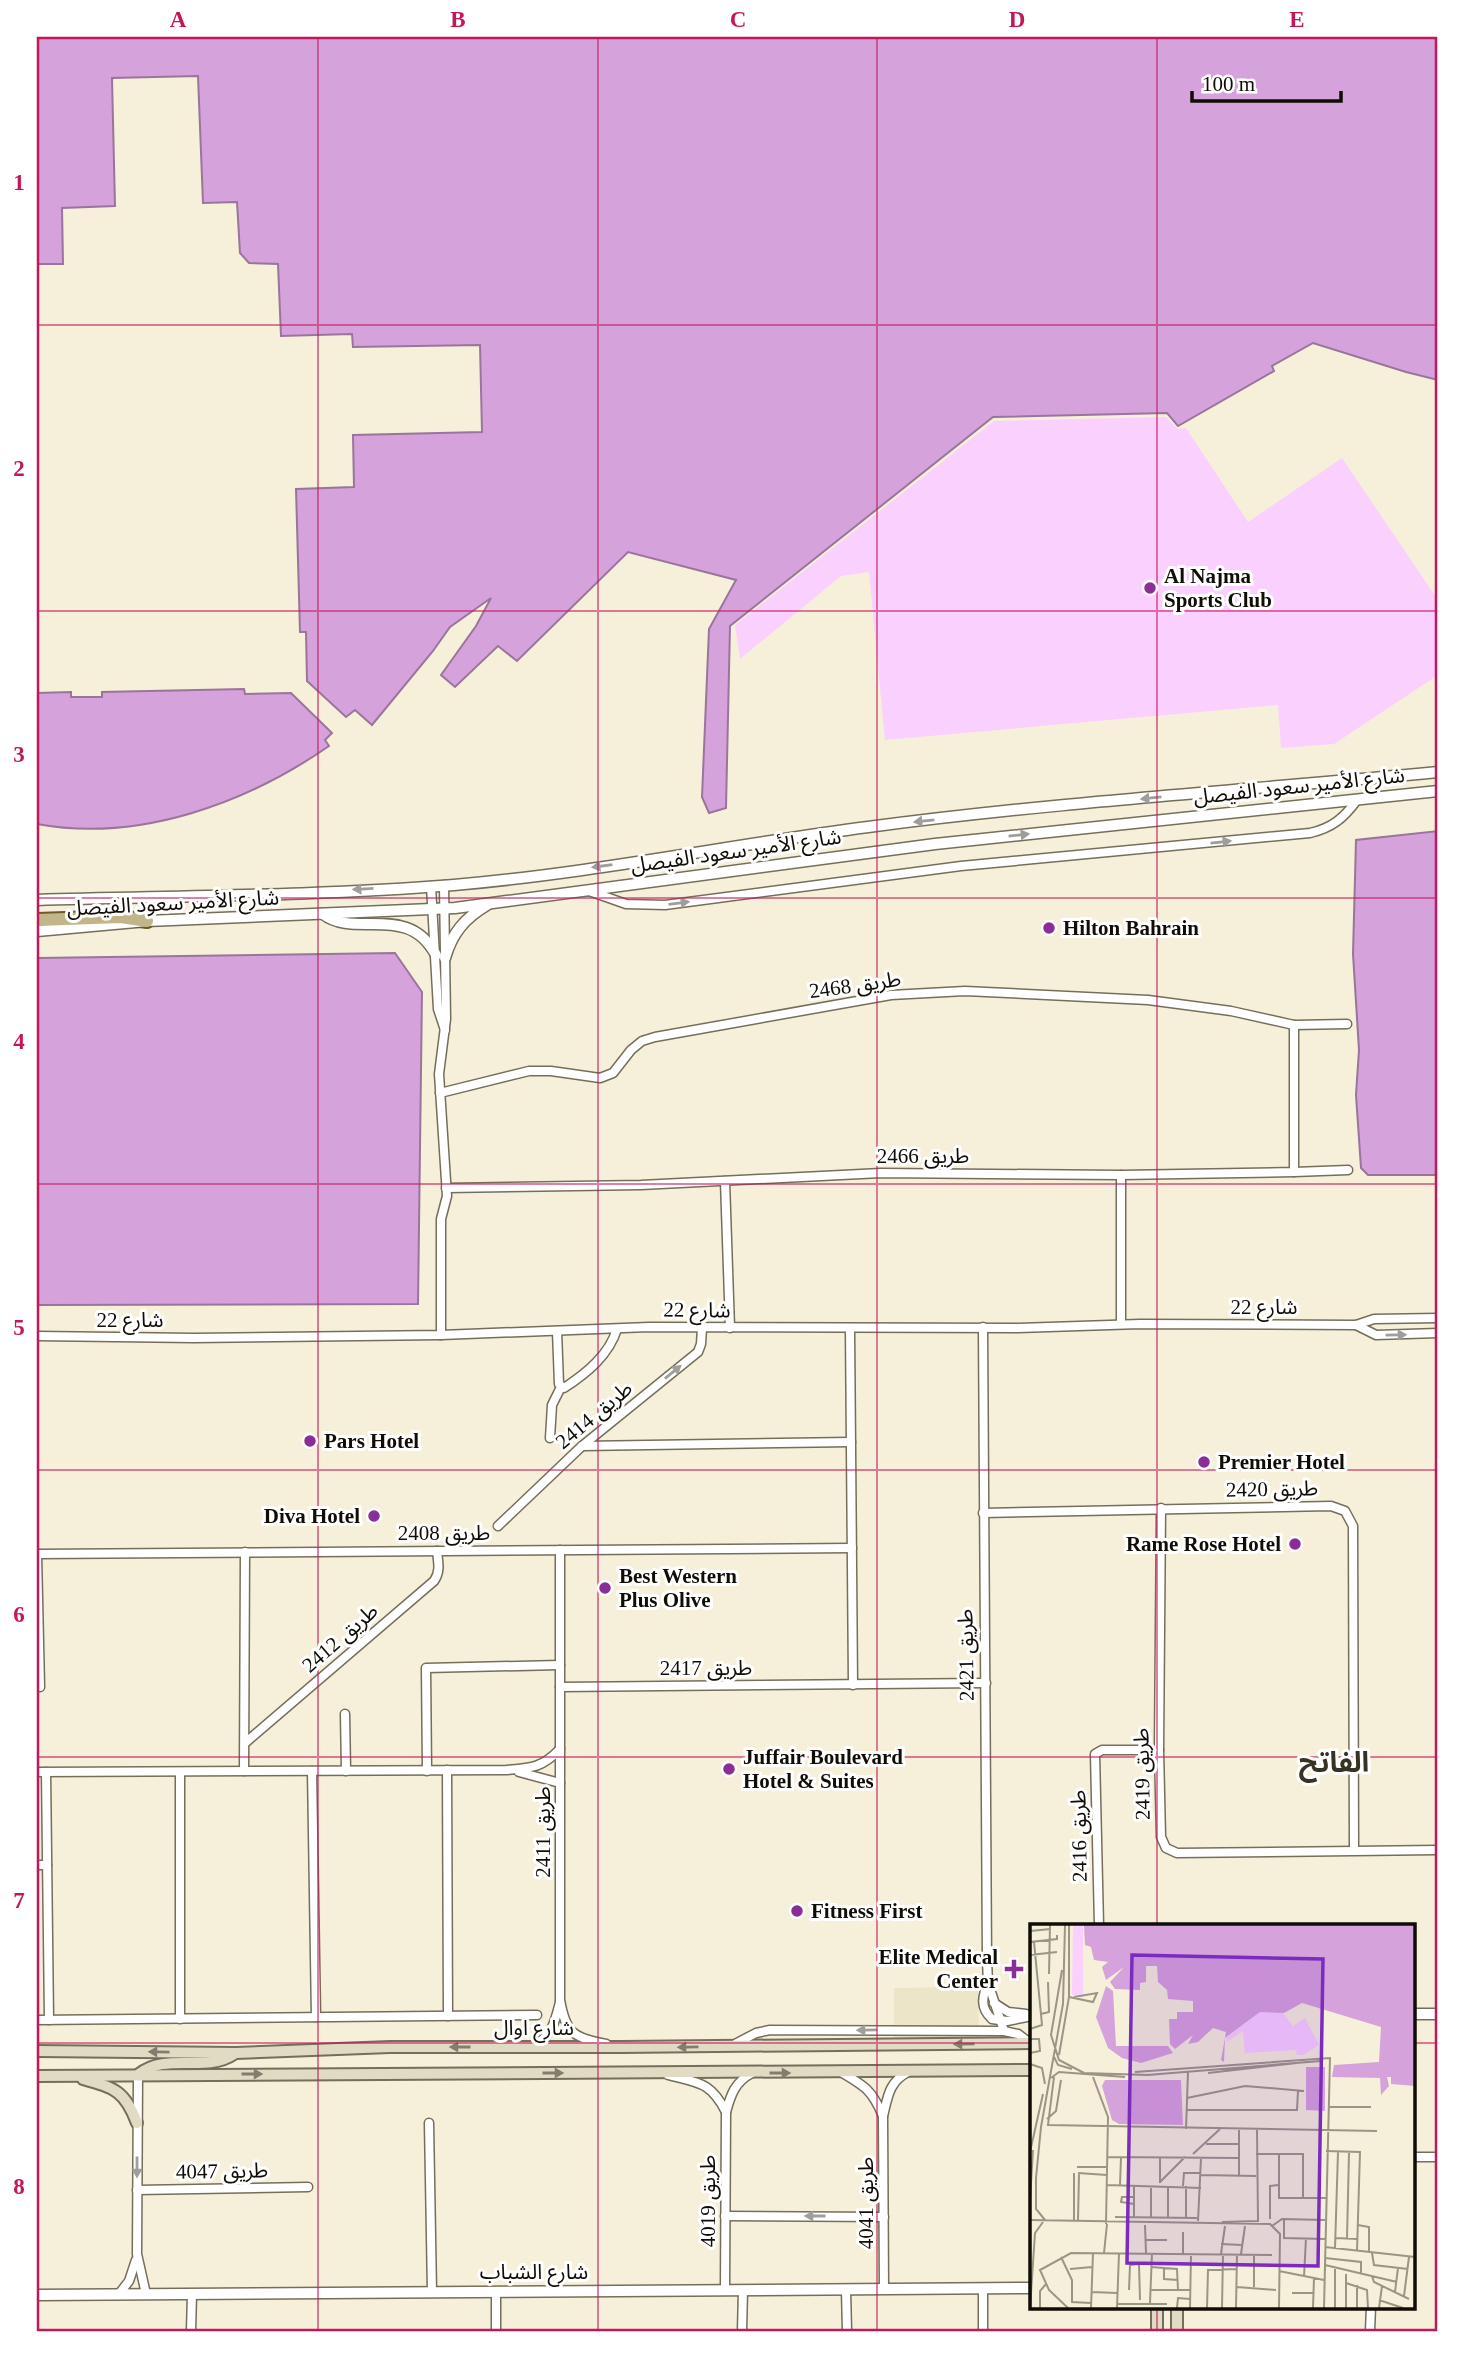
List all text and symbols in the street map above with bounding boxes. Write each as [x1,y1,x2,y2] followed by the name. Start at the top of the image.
[170,7,187,32] text: A
[450,7,466,32] text: B
[730,7,746,32] text: C
[1009,7,1025,32] text: D
[1289,7,1305,32] text: E
[1192,60,1340,104] scale bar
[1202,72,1255,96] text: 100 m
[13,170,25,195] text: 1
[13,456,25,481] text: 2
[1164,564,1272,612] place label: Al Najma Sports Club
[1142,580,1158,596] marker: Al Najma Sports Club
[13,742,25,767] text: 3
[1192,763,1406,812] street label: شارع الأمير سعود الفيصل
[1139,793,1161,804] one-way arrow
[913,816,935,827] one-way arrow
[629,824,843,881] street label: شارع الأمير سعود الفيصل
[1008,829,1030,840] one-way arrow
[1211,836,1233,847] one-way arrow
[591,861,613,872] one-way arrow
[352,884,374,895] one-way arrow
[66,885,280,924] street label: شارع الأمير سعود الفيصل
[668,898,690,909] one-way arrow
[1063,916,1199,940] place label: Hilton Bahrain
[1041,920,1057,936] marker: Hilton Bahrain
[808,967,903,1004] street label: طريق 2468
[13,1029,25,1054] text: 4
[877,1144,969,1169] street label: طريق 2466
[1230,1295,1298,1322] street label: شارع 22
[663,1297,731,1326] street label: شارع 22
[96,1308,164,1335] street label: شارع 22
[13,1315,25,1340] text: 5
[1386,1329,1408,1341] one-way arrow
[664,1365,682,1380] one-way arrow
[551,1376,638,1455] street label: طريق 2414
[324,1429,419,1453] place label: Pars Hotel
[302,1433,318,1449] marker: Pars Hotel
[1218,1450,1345,1474] place label: Premier Hotel
[1196,1454,1212,1470] marker: Premier Hotel
[1226,1476,1318,1503] street label: طريق 2420
[264,1504,360,1528] place label: Diva Hotel
[366,1508,382,1524] marker: Diva Hotel
[398,1521,490,1546] street label: طريق 2408
[1126,1532,1281,1556] place label: Rame Rose Hotel
[1287,1536,1303,1552] marker: Rame Rose Hotel
[619,1564,737,1612] place label: Best Western Plus Olive
[597,1580,613,1596] marker: Best Western Plus Olive
[297,1599,383,1678] street label: طريق 2412
[13,1602,25,1627] text: 6
[953,1609,980,1701] street label: طريق 2421
[660,1656,752,1681] street label: طريق 2417
[1129,1728,1156,1820] street label: طريق 2419
[743,1745,903,1793] place label: Juffair Boulevard Hotel & Suites
[1299,1747,1369,1783] district label: الفاتح
[721,1761,737,1777] marker: Juffair Boulevard Hotel & Suites
[531,1786,556,1878] street label: طريق 2411
[1066,1790,1093,1882] street label: طريق 2416
[13,1888,25,1913] text: 7
[811,1899,922,1923] place label: Fitness First
[789,1903,805,1919] marker: Fitness First
[1030,1924,1416,2308] inset map
[878,1945,998,1993] place label: Elite Medical Center
[1004,1959,1024,1979] marker: Elite Medical Center
[494,2016,574,2043] street label: شارع اوال
[856,2024,878,2036] one-way arrow
[953,2038,975,2049] one-way arrow
[449,2041,471,2053] one-way arrow
[676,2041,698,2052] one-way arrow
[148,2046,170,2057] one-way arrow
[770,2067,792,2079] one-way arrow
[241,2068,263,2080] one-way arrow
[542,2068,564,2079] one-way arrow
[696,2155,721,2247] street label: طريق 4019
[131,2157,143,2179] one-way arrow
[854,2157,879,2249] street label: طريق 4041
[176,2158,268,2185] street label: طريق 4047
[13,2174,25,2199] text: 8
[804,2210,826,2222] one-way arrow
[480,2260,588,2287] street label: شارع الشباب

